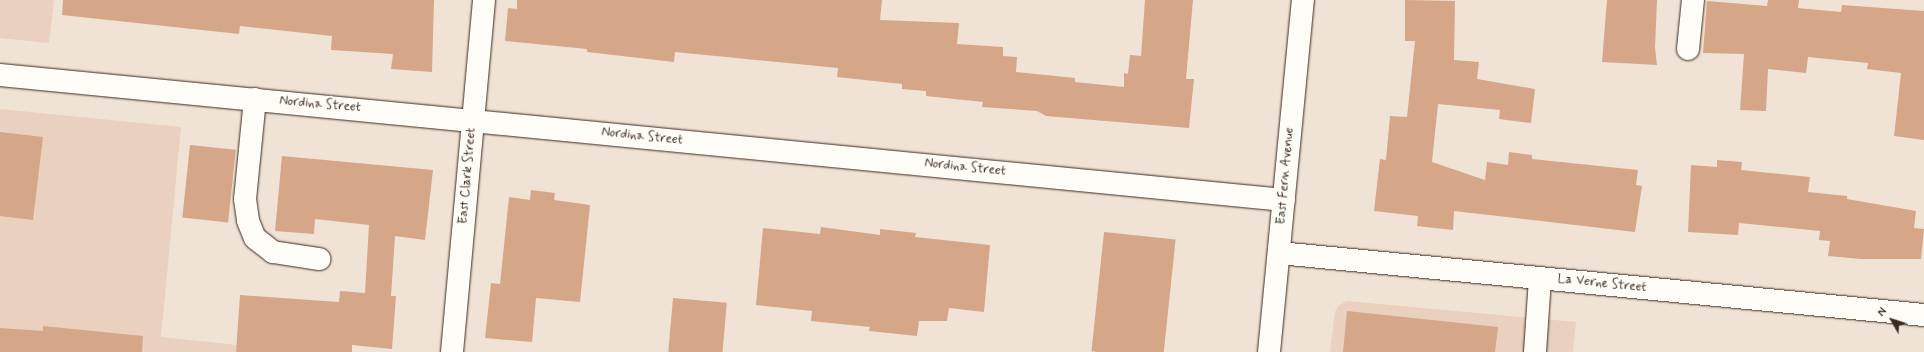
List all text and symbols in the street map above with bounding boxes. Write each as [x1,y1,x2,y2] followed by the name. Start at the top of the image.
[278,94,362,116] street label: Nordina Street
[600,125,684,149] street label: Nordina Street
[456,126,480,226] street label: East Clark Street
[1274,126,1298,226] street label: East Fern Avenue
[923,156,1007,180] street label: Nordina Street
[1554,271,1650,297] street label: La Verne Street
[1872,300,1912,340] north arrow
[1875,305,1890,320] text: N

